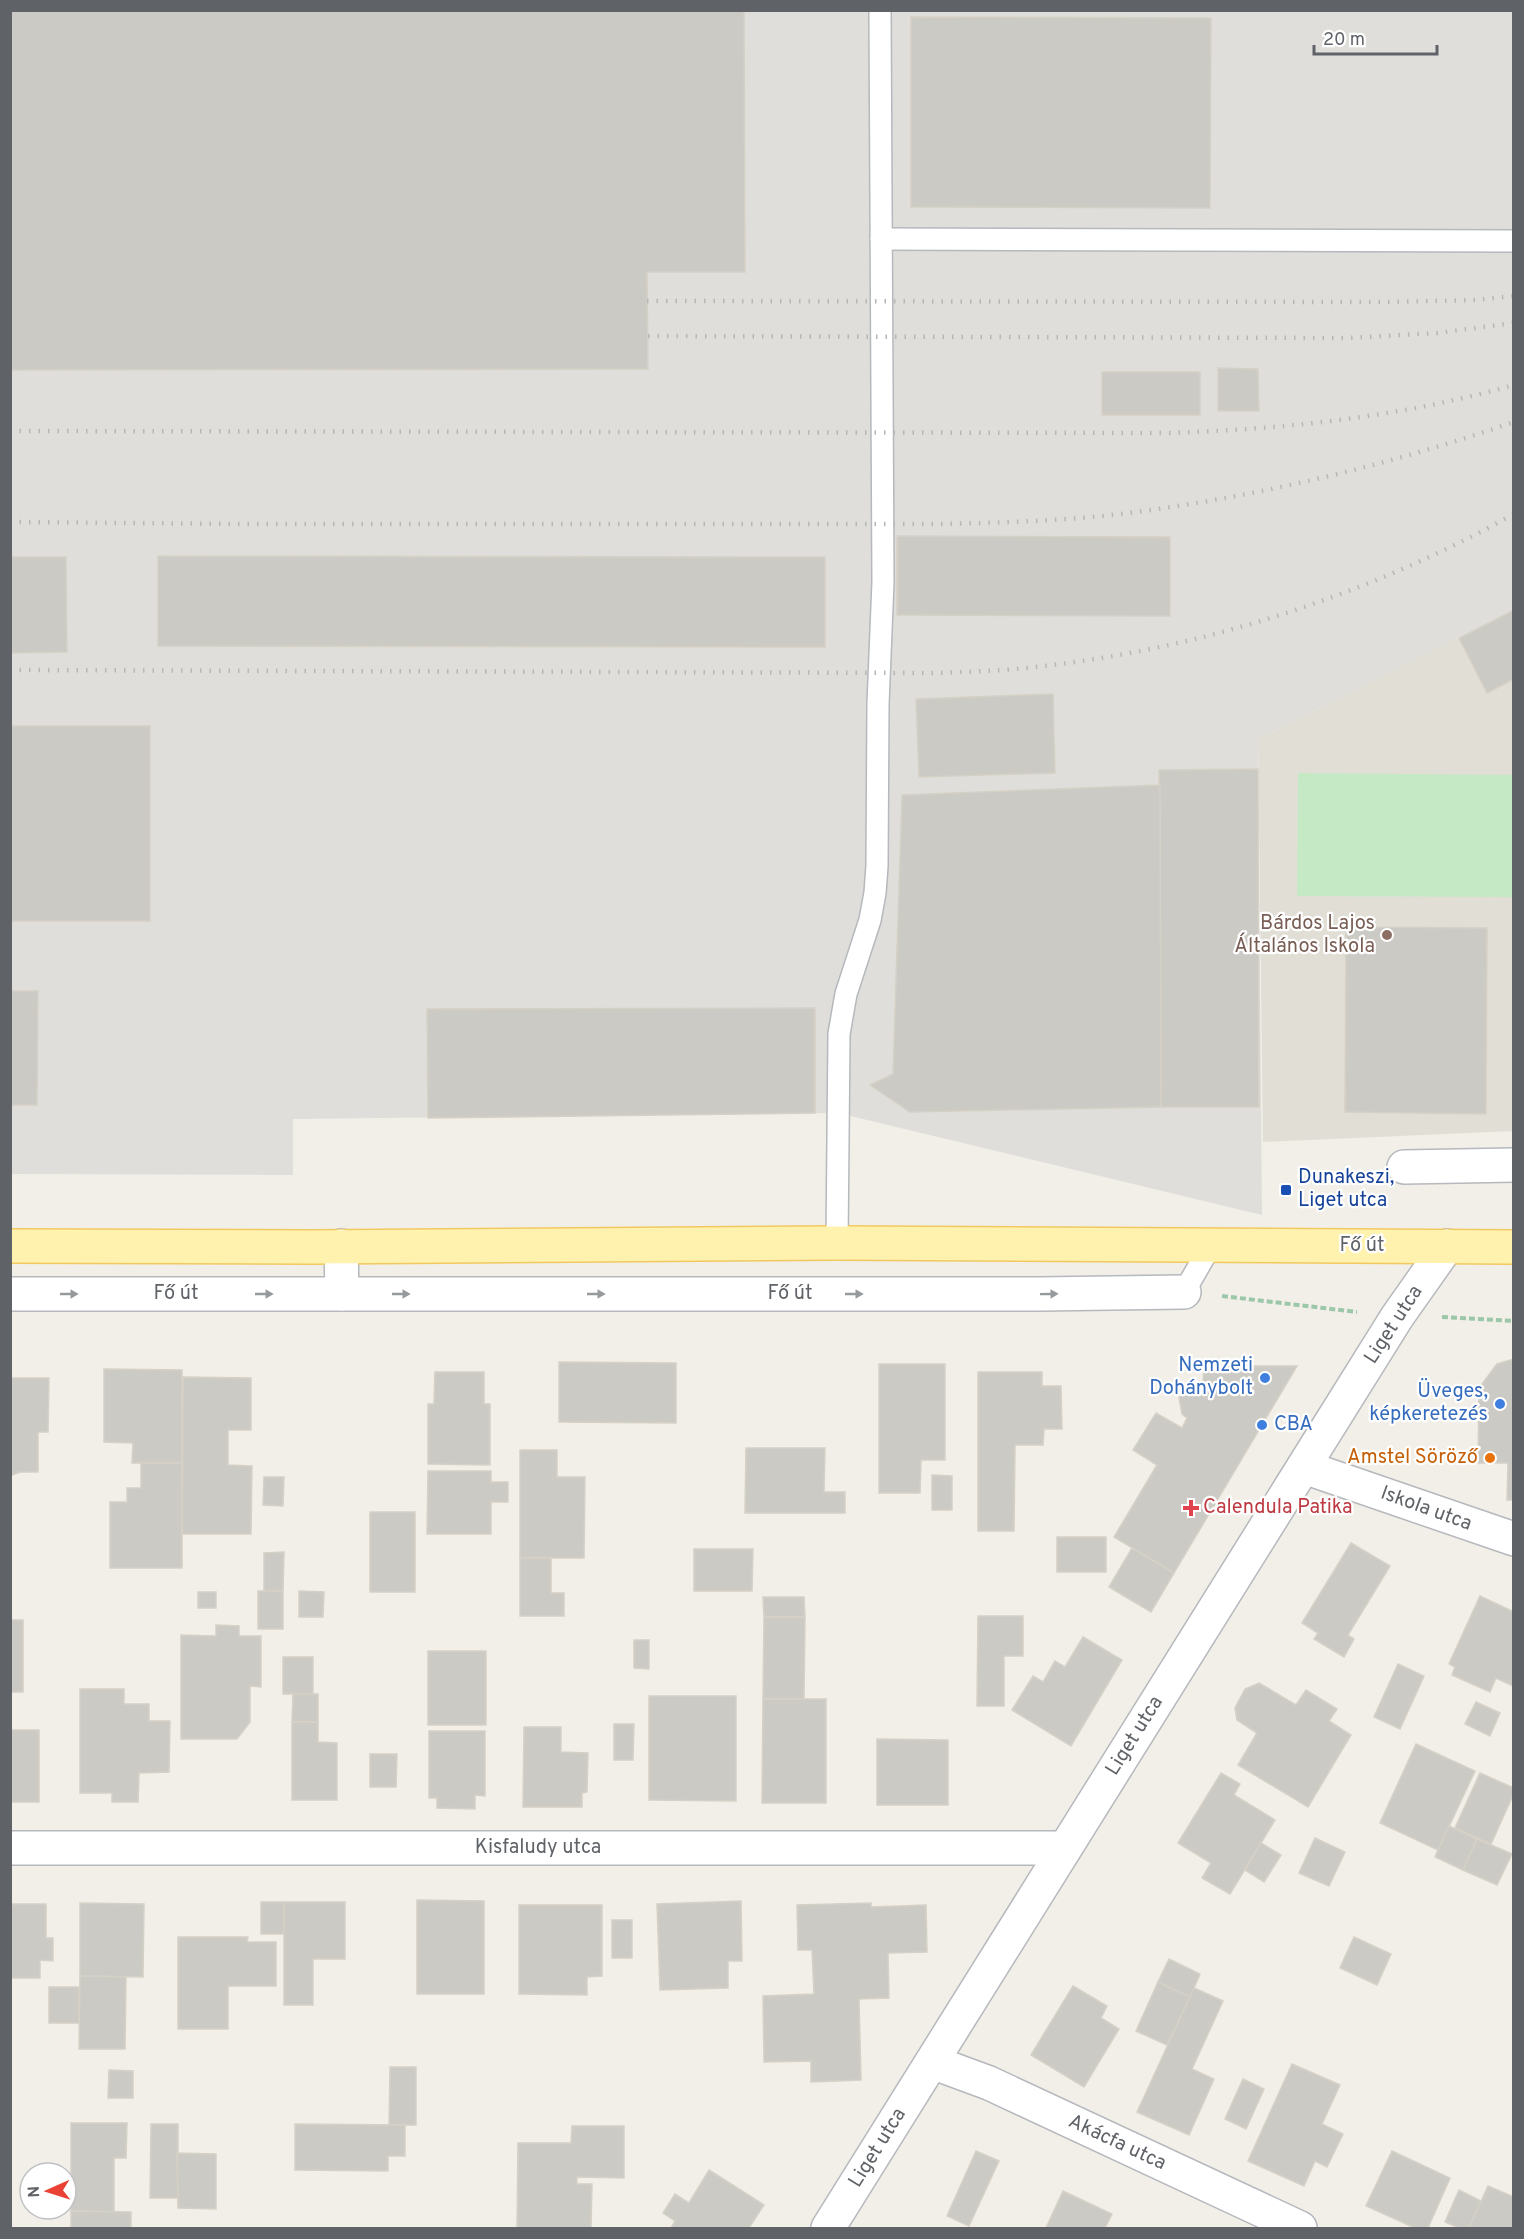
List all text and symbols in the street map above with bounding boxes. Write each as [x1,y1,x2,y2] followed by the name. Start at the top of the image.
[1314,18,1437,56] scale bar
[1323,29,1365,52] text: 20 m
[1234,911,1375,960] place label: Bárdos Lajos Általános Iskola
[1380,928,1394,942] marker: Bárdos Lajos Általános Iskola
[1298,1165,1394,1214] place label: Dunakeszi, Liget utca
[1279,1183,1293,1197] marker: Dunakeszi, Liget utca
[1339,1233,1385,1259] street label: Fő út
[153,1281,199,1307] street label: Fő út
[767,1281,813,1307] street label: Fő út
[1359,1281,1429,1369] street label: Liget utca
[59,1289,78,1299] one-way arrow
[254,1289,273,1299] one-way arrow
[391,1289,410,1299] one-way arrow
[586,1289,605,1299] one-way arrow
[844,1289,863,1299] one-way arrow
[1039,1289,1058,1298] one-way arrow
[1149,1353,1253,1402] place label: Nemzeti Dohánybolt
[1258,1371,1272,1385] marker: Nemzeti Dohánybolt
[1369,1378,1488,1428] place label: Üveges, képkeretezés
[1493,1397,1507,1411] marker: Üveges, képkeretezés
[1274,1412,1313,1438] place label: CBA
[1255,1418,1269,1432] marker: CBA
[1347,1445,1479,1471] place label: Amstel Söröző
[1483,1451,1497,1465] marker: Amstel Söröző
[1377,1480,1475,1538] street label: Iskola utca
[1203,1495,1352,1521] place label: Calendula Patika
[1184,1501,1198,1515] marker: Calendula Patika
[1100,1691,1170,1781] street label: Liget utca
[475,1835,601,1861] street label: Kisfaludy utca
[843,2103,913,2193] street label: Liget utca
[1064,2109,1170,2177] street label: Akácfa utca
[18,2161,78,2221] north arrow
[25,2185,45,2198] text: N

